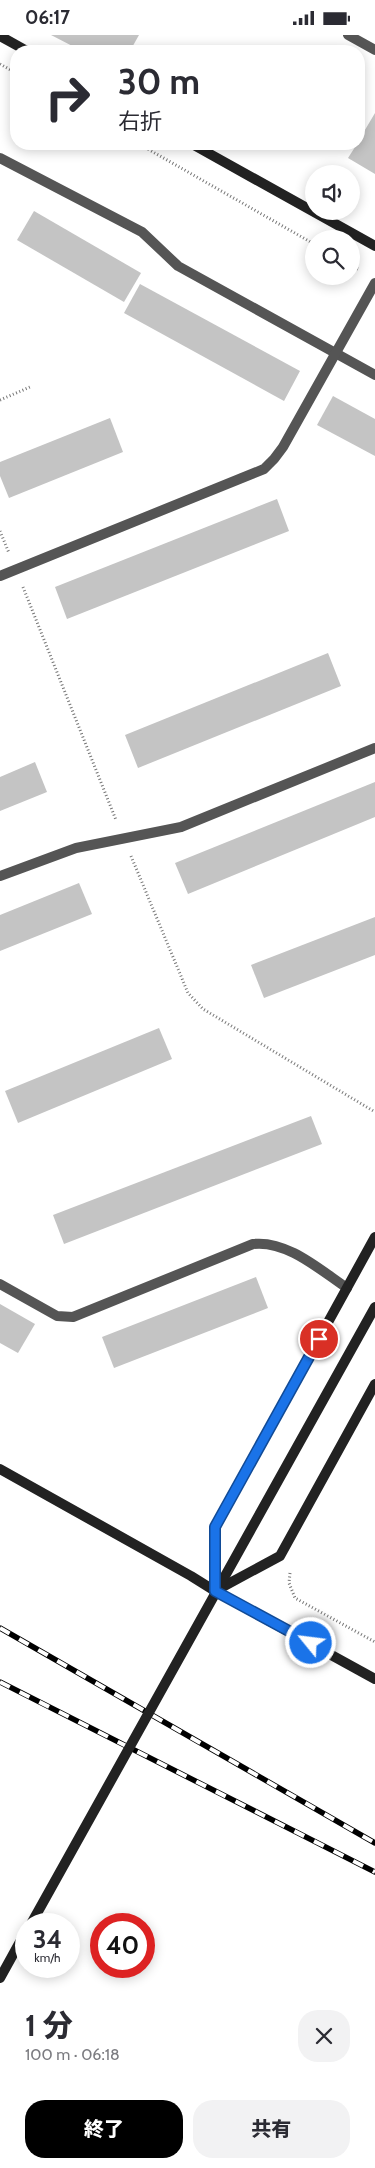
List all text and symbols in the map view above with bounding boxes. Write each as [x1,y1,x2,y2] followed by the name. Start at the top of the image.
[25,6,70,29] text: 06:17
[118,60,200,103] text: 30 m
[35,65,100,130] icon: right
[118,108,162,135] text: 右折
[305,165,360,285] map controls
[305,165,360,220] button: sound
[305,230,360,285] button: search
[298,1318,340,1360] pin
[305,1325,333,1353] icon: arrive
[284,1616,336,1668] position arrow
[90,1913,155,1978] speed limit sign: 40
[33,1924,62,1954] text: 34
[34,1950,61,1965] text: km/h
[25,2007,73,2044] text: 1 分
[298,2010,350,2062] button: close
[25,2045,120,2064] text: 100 m · 06:18
[25,2100,183,2158] button: 終了
[193,2100,350,2158] button: 共有

